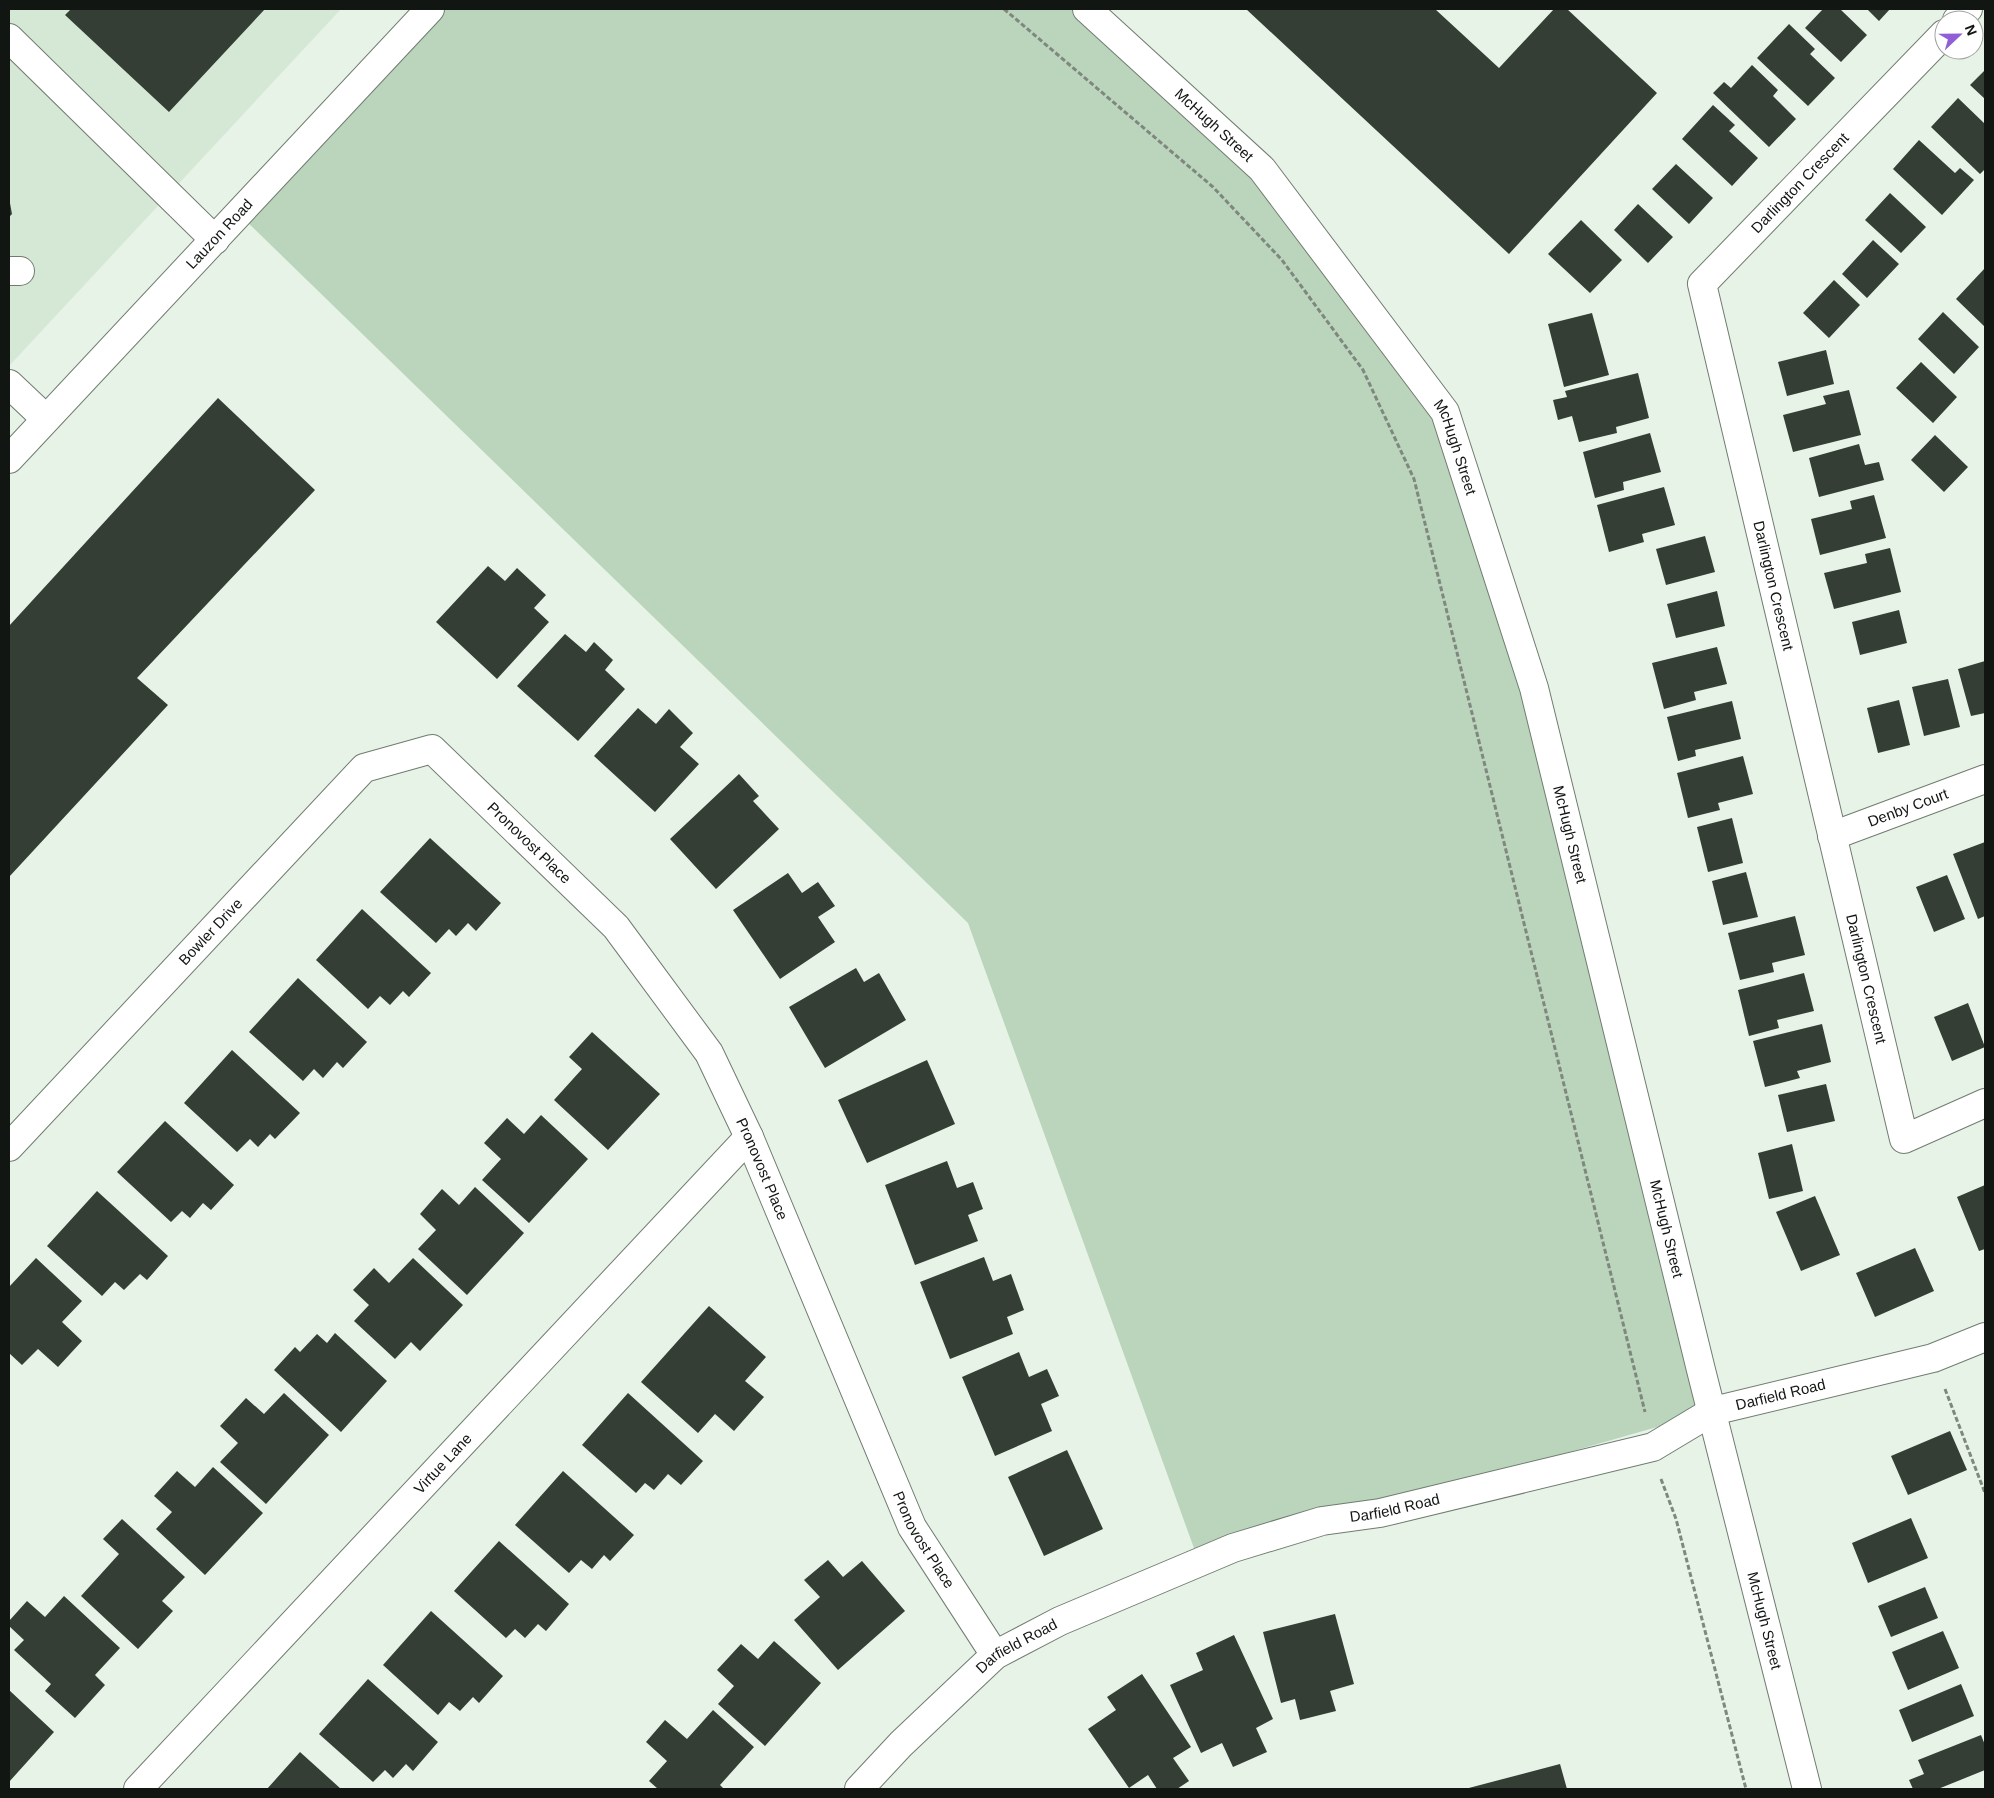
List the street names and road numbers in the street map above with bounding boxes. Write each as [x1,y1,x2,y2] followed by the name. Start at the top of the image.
[1172,85,1258,165] street label: McHugh Street
[1747,128,1852,236] street label: Darlington Crescent
[182,195,256,272] street label: Lauzon Road
[1431,396,1480,498] street label: McHugh Street
[1750,519,1797,653] street label: Darlington Crescent
[1550,784,1591,886] street label: McHugh Street
[1865,784,1951,830] street label: Denby Court
[484,798,575,887] street label: Pronovost Place
[175,894,246,968] street label: Bowler Drive
[1843,912,1890,1046] street label: Darlington Crescent
[733,1115,792,1222] street label: Pronovost Place
[1647,1178,1687,1280] street label: McHugh Street
[1734,1375,1827,1413] street label: Darfield Road
[410,1430,475,1497] street label: Virtue Lane
[890,1489,958,1591] street label: Pronovost Place
[1348,1490,1441,1525] street label: Darfield Road
[1744,1570,1786,1672] street label: McHugh Street
[972,1615,1060,1677] street label: Darfield Road

